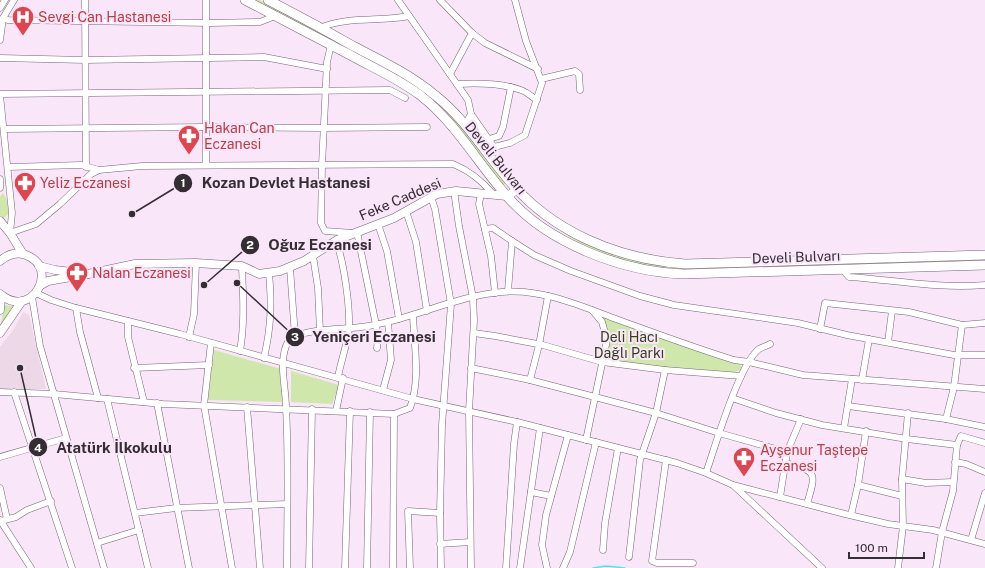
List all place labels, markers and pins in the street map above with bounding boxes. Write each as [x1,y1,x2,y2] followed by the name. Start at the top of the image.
[10,4,36,37] hospital icon: Sevgi Can Hastanesi
[38,9,171,25] place label: Sevgi Can Hastanesi
[204,120,275,152] place label: Hakan Can Eczanesi
[176,123,202,156] pharmacy icon: Hakan Can Eczanesi
[173,169,378,196] callout: Kozan Devlet Hastanesi
[12,170,38,203] pharmacy icon: Yeliz Eczanesi
[40,175,130,191] place label: Yeliz Eczanesi
[240,231,379,258] callout: Oğuz Eczanesi
[64,260,90,293] pharmacy icon: Nalan Eczanesi
[92,265,191,281] place label: Nalan Eczanesi
[285,323,444,350] callout: Yeniçeri Eczanesi
[28,434,180,461] callout: Atatürk İlkokulu
[760,442,868,474] place label: Ayşenur Taştepe Eczanesi
[731,445,757,478] pharmacy icon: Ayşenur Taştepe Eczanesi

